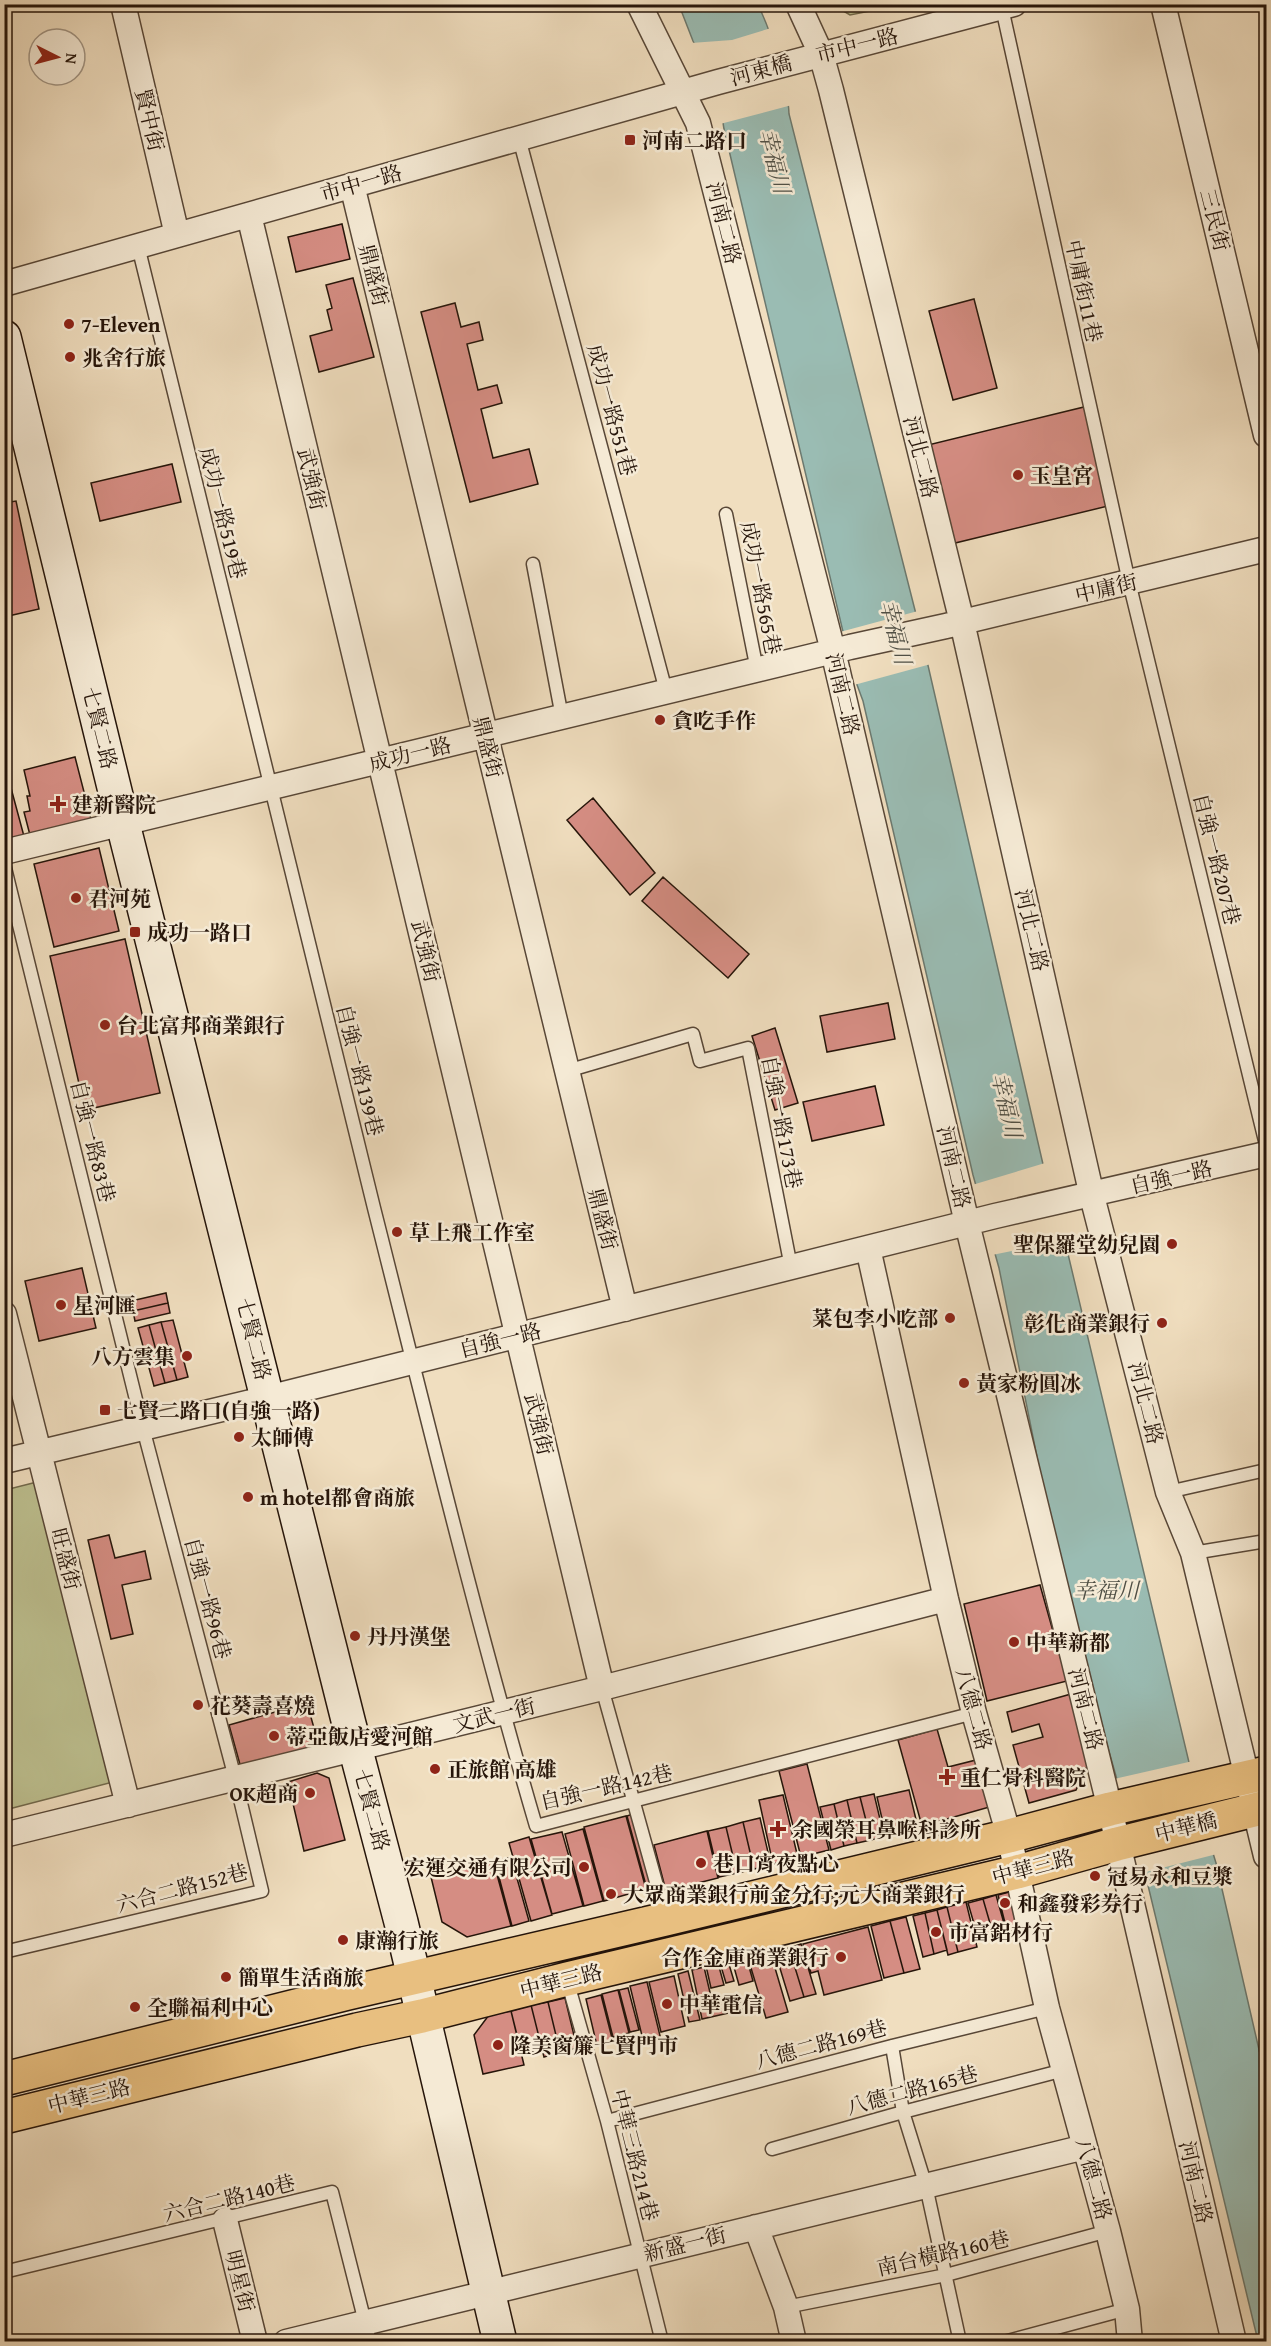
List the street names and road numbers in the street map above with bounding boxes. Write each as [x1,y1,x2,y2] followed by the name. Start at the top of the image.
[812,20,902,70] street label: 市中一路
[727,47,795,93] street label: 河東橋
[128,86,172,154] street label: 賢中街
[316,157,406,209] street label: 市中一路
[699,178,749,268] street label: 河南二路
[1192,186,1238,254] street label: 三民街
[1058,237,1110,345] street label: 中庸街11巷
[351,241,397,309] street label: 鼎盛街
[580,341,644,479] street label: 成功一路551巷
[896,412,946,502] street label: 河北二路
[192,444,254,582] street label: 成功一路519巷
[290,445,334,513] street label: 武強街
[733,519,789,657] street label: 成功一路565巷
[1072,566,1140,610] street label: 中庸街
[818,650,868,738] street label: 河南二路
[75,683,125,773] street label: 七賢二路
[465,713,511,781] street label: 鼎盛街
[365,729,455,779] street label: 成功一路
[1186,790,1248,928] street label: 自強一路207巷
[1007,886,1057,974] street label: 河北二路
[404,917,448,985] street label: 武強街
[329,1001,391,1139] street label: 自強一路139巷
[754,1053,810,1191] street label: 自強一路173巷
[63,1076,123,1206] street label: 自強一路83巷
[929,1123,979,1211] street label: 河南二路
[1127,1152,1215,1202] street label: 自強一路
[580,1185,626,1253] street label: 鼎盛街
[229,1294,279,1384] street label: 七賢二路
[455,1315,545,1365] street label: 自強一路
[1121,1358,1171,1448] street label: 河北二路
[517,1390,561,1458] street label: 武強街
[43,1525,89,1593] street label: 旺盛街
[177,1534,239,1662] street label: 自強一路96巷
[948,1664,1000,1754] street label: 八德二路
[1061,1664,1111,1754] street label: 河南二路
[449,1690,539,1740] street label: 文武一街
[537,1757,675,1817] street label: 自強一路142巷
[346,1765,398,1855] street label: 七賢二路
[1152,1804,1220,1850] street label: 中華橋
[988,1841,1078,1893] street label: 中華三路
[113,1856,251,1920] street label: 六合二路152巷
[516,1956,606,2006] street label: 中華三路
[752,2012,890,2076] street label: 八德二路169巷
[843,2058,981,2122] street label: 八德二路165巷
[44,2071,134,2121] street label: 中華三路
[604,2086,666,2224] street label: 中華三路214巷
[1068,2134,1120,2224] street label: 八德二路
[1171,2138,1221,2226] street label: 河南二路
[160,2167,298,2229] street label: 六合二路140巷
[640,2219,730,2269] street label: 新盛一街
[874,2223,1012,2283] street label: 南台橫路160巷
[217,2247,263,2315] street label: 明星街

